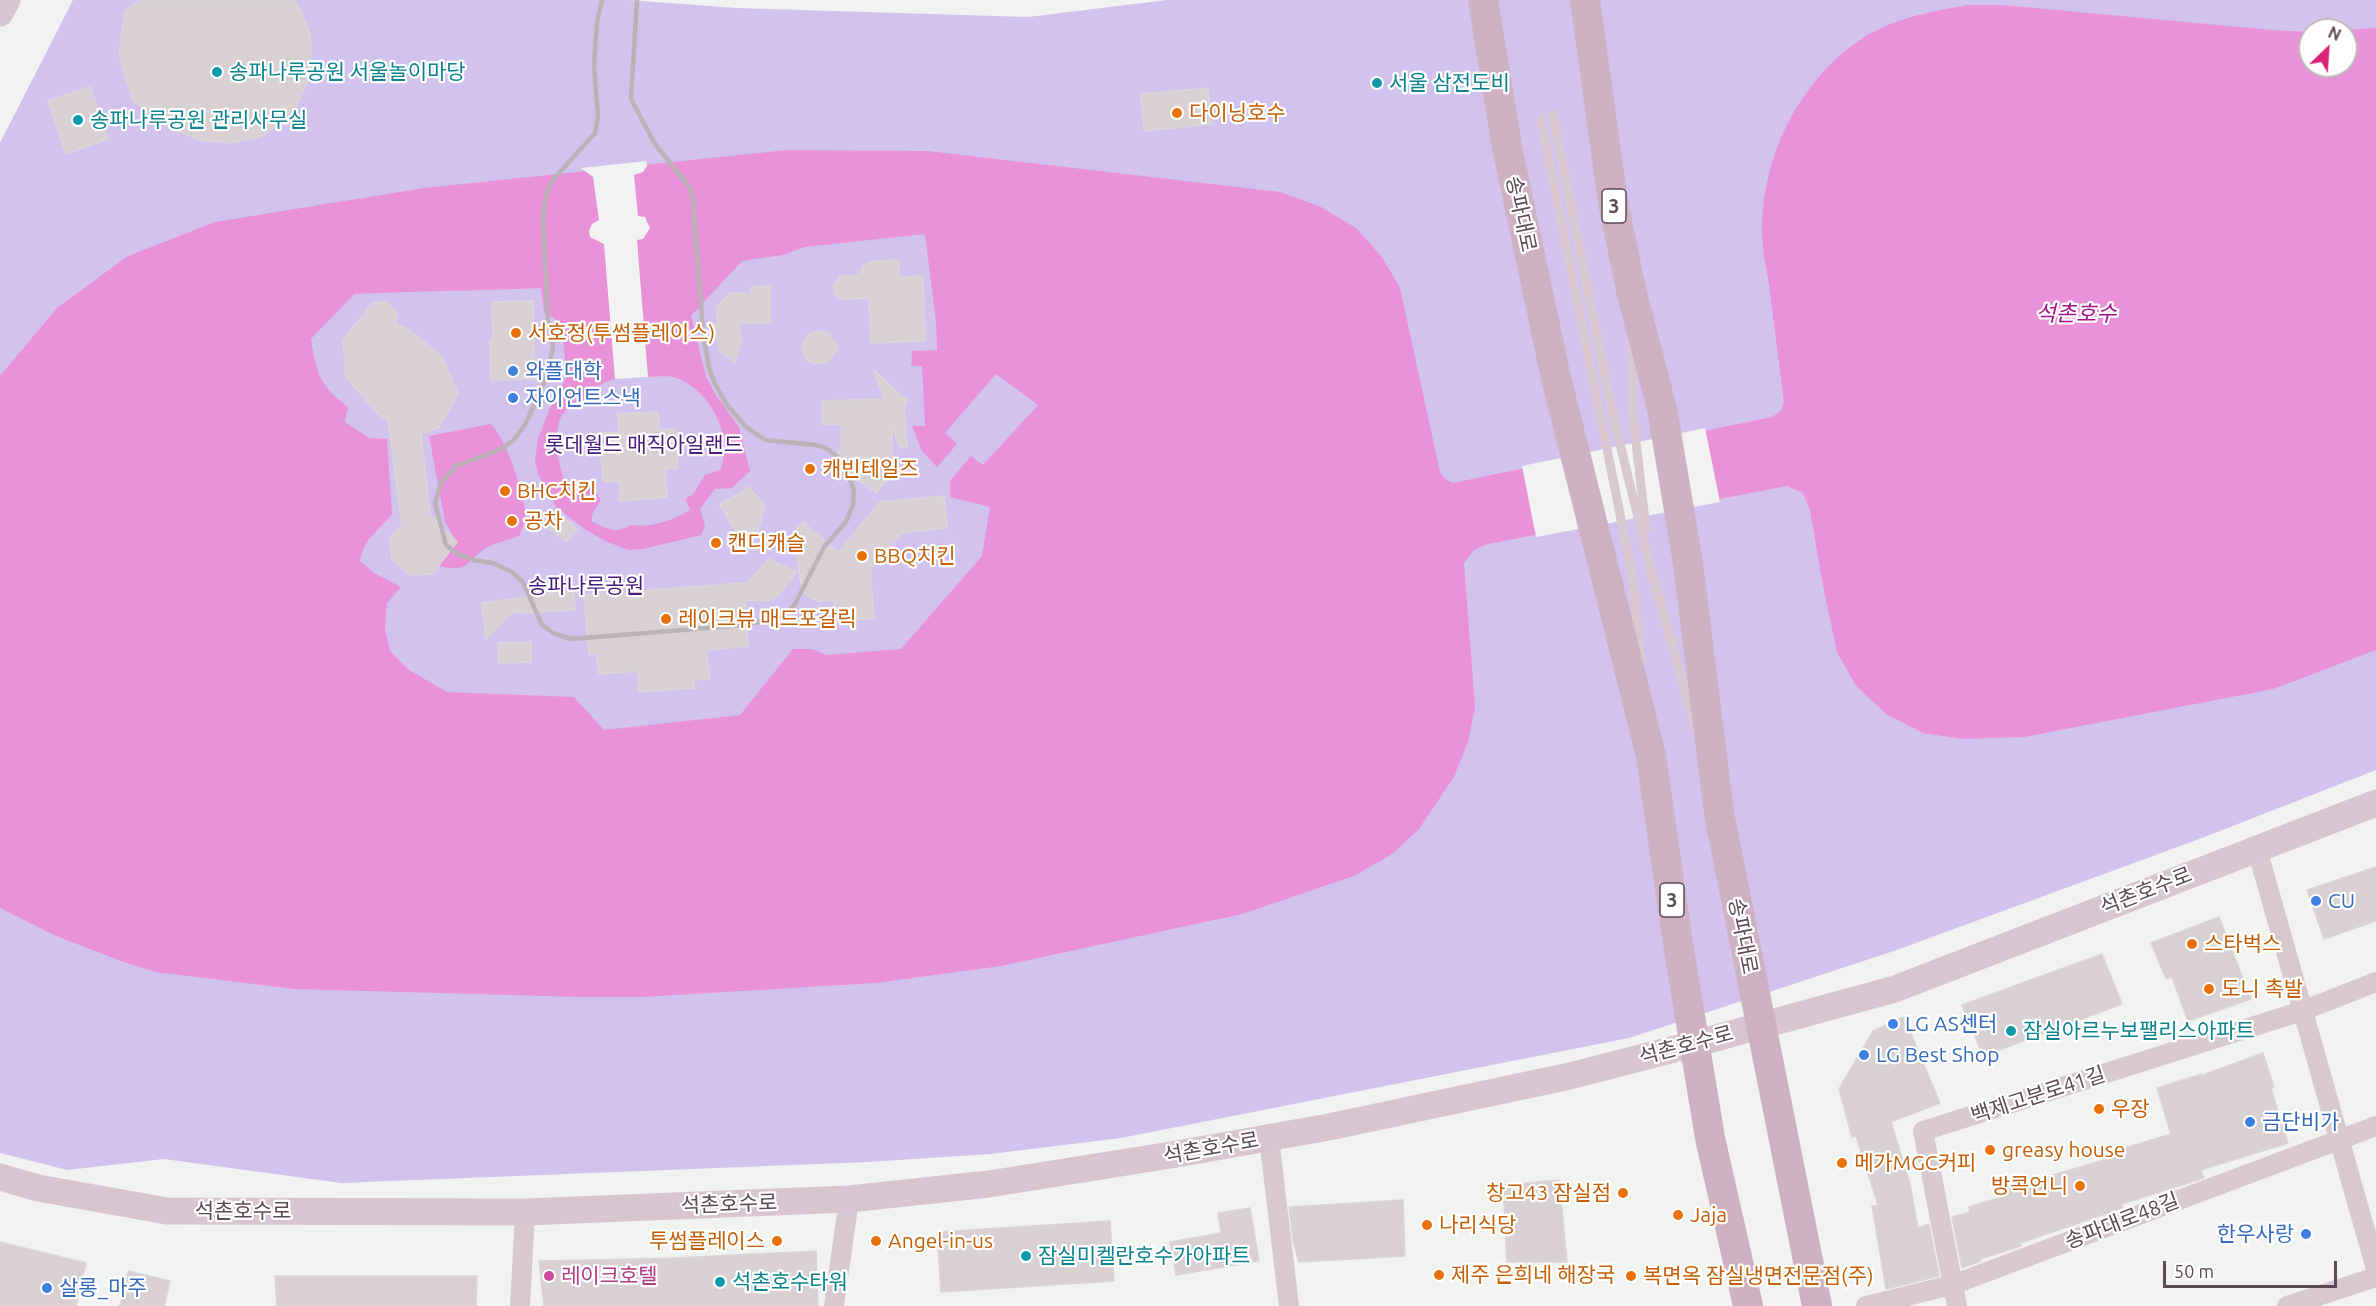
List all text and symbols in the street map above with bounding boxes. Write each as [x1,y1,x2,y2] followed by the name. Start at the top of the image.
[2298,18,2358,78] north arrow
[2326,23,2344,44] text: N
[229,59,466,85] place label: 송파나루공원 서울놀이마당
[210,65,224,79] marker: 송파나루공원 서울놀이마당
[1389,70,1510,96] place label: 서울 삼전도비
[1370,76,1384,90] marker: 서울 삼전도비
[1189,100,1286,126] place label: 다이닝호수
[1170,106,1184,120] marker: 다이닝호수
[90,107,307,133] place label: 송파나루공원 관리사무실
[71,113,85,127] marker: 송파나루공원 관리사무실
[1501,174,1541,254] street label: 송파대로
[1602,189,1626,223] road number: 3
[2036,301,2116,327] water label: 석촌호수
[528,320,715,346] place label: 서호정(투썸플레이스)
[509,326,523,340] marker: 서호정(투썸플레이스)
[525,358,602,384] place label: 와플대학
[506,364,520,378] marker: 와플대학
[525,385,641,411] place label: 자이언트스낵
[506,391,520,405] marker: 자이언트스낵
[545,432,743,458] park label: 롯데월드 매직아일랜드
[822,456,919,482] place label: 캐빈테일즈
[803,462,817,476] marker: 캐빈테일즈
[517,478,596,504] place label: BHC치킨
[498,484,512,498] marker: BHC치킨
[524,508,563,534] place label: 공차
[505,514,519,528] marker: 공차
[728,530,805,556] place label: 캔디캐슬
[709,536,723,550] marker: 캔디캐슬
[874,543,956,569] place label: BBQ치킨
[855,549,869,563] marker: BBQ치킨
[528,573,644,599] park label: 송파나루공원
[678,606,857,632] place label: 레이크뷰 매드포갈릭
[659,612,673,626] marker: 레이크뷰 매드포갈릭
[2096,862,2196,920] street label: 석촌호수로
[1660,883,1684,917] road number: 3
[2328,888,2355,914] place label: CU
[2309,894,2323,908] marker: CU
[1723,896,1763,976] street label: 송파대로
[2204,931,2281,957] place label: 스타벅스
[2185,937,2199,951] marker: 스타벅스
[2221,976,2303,1002] place label: 도니 촉발
[2202,982,2216,996] marker: 도니 촉발
[1905,1011,1997,1037] place label: LG AS센터
[1886,1017,1900,1031] marker: LG AS센터
[2023,1018,2255,1044] place label: 잠실아르누보팰리스아파트
[1636,1020,1736,1070] street label: 석촌호수로
[2004,1024,2018,1038] marker: 잠실아르누보팰리스아파트
[1876,1042,1999,1068] place label: LG Best Shop
[1857,1048,1871,1062] marker: LG Best Shop
[1968,1061,2108,1129] street label: 백제고분로41길
[2111,1096,2150,1122] place label: 우장
[2092,1102,2106,1116] marker: 우장
[2262,1109,2339,1135] place label: 금단비가
[2243,1115,2257,1129] marker: 금단비가
[1161,1127,1261,1169] street label: 석촌호수로
[2002,1137,2125,1163] place label: greasy house
[1983,1143,1997,1157] marker: greasy house
[1854,1150,1976,1176] place label: 메가MGC커피
[1835,1156,1849,1170] marker: 메가MGC커피
[1991,1173,2068,1199] place label: 방콕언니
[2073,1179,2087,1193] marker: 방콕언니
[1486,1180,1611,1206] place label: 창고43 잠실점
[1616,1186,1630,1200] marker: 창고43 잠실점
[2061,1188,2183,1254] street label: 송파대로48길
[680,1190,778,1218] street label: 석촌호수로
[195,1198,291,1224] street label: 석촌호수로
[1690,1202,1727,1228] place label: Jaja
[1671,1208,1685,1222] marker: Jaja
[1439,1212,1516,1238] place label: 나리식당
[1420,1218,1434,1232] marker: 나리식당
[2217,1221,2294,1247] place label: 한우사랑
[2299,1227,2313,1241] marker: 한우사랑
[649,1228,765,1254] place label: 투썸플레이스
[888,1228,993,1254] place label: Angel-in-us
[770,1234,784,1248] marker: 투썸플레이스
[869,1234,883,1248] marker: Angel-in-us
[1038,1243,1251,1269] place label: 잠실미켈란호수가아파트
[1019,1249,1033,1263] marker: 잠실미켈란호수가아파트
[2166,1249,2340,1287] scale bar
[2174,1261,2214,1281] text: 50 m
[1451,1262,1615,1288] place label: 제주 은희네 해장국
[561,1263,658,1289] place label: 레이크호텔
[1643,1263,1874,1289] place label: 복면옥 잠실냉면전문점(주)
[1432,1268,1446,1282] marker: 제주 은희네 해장국
[542,1269,556,1283] marker: 레이크호텔
[732,1269,848,1295] place label: 석촌호수타워
[1624,1269,1638,1283] marker: 복면옥 잠실냉면전문점(주)
[59,1275,147,1301] place label: 살롱_마주
[713,1275,727,1289] marker: 석촌호수타워
[40,1281,54,1295] marker: 살롱_마주

